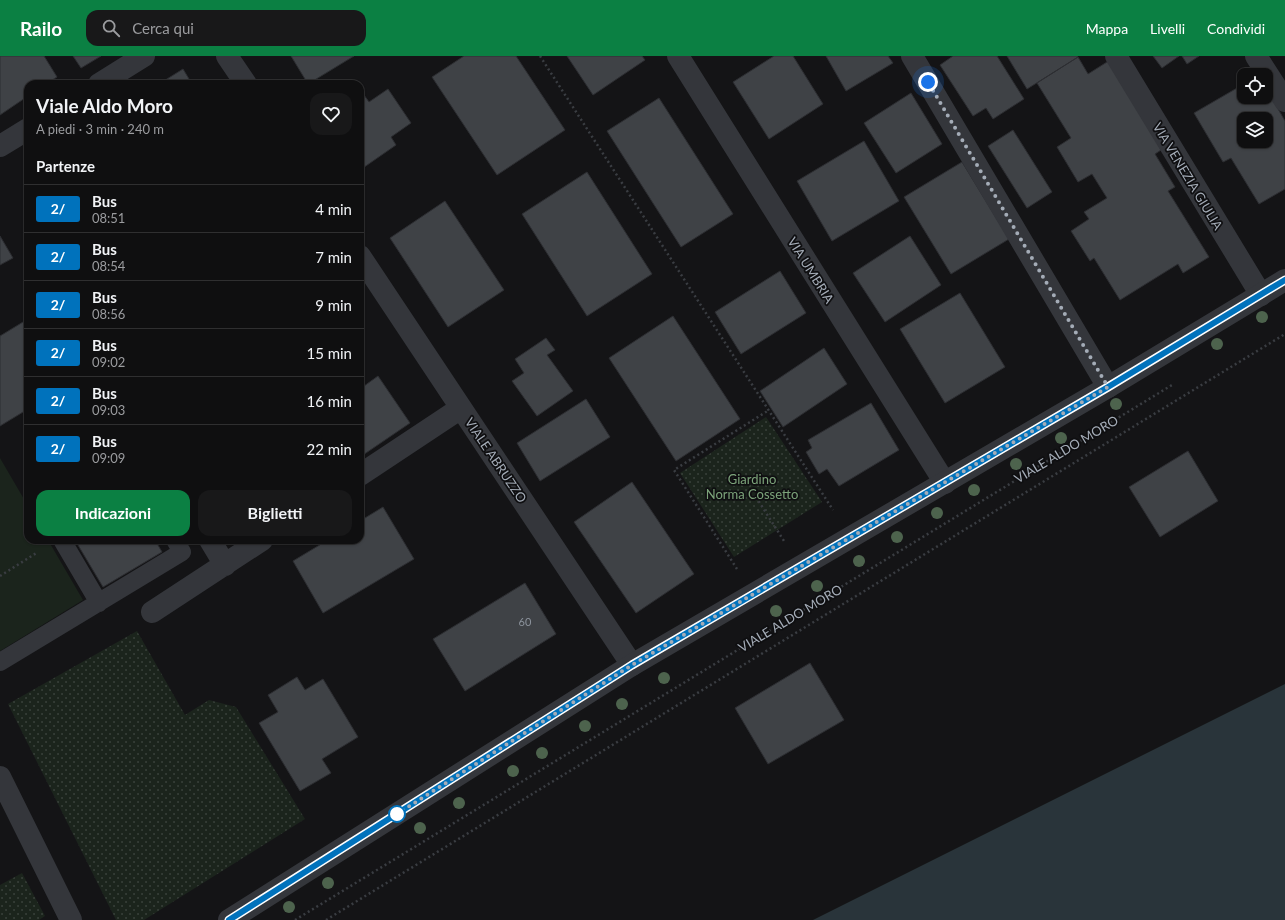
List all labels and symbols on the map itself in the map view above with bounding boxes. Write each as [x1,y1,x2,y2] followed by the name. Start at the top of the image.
[918,72,938,92] your location
[1150,119,1226,233] street label: VIA VENEZIA GIULIA
[784,234,838,306] street label: VIA UMBRIA
[1011,412,1121,486] street label: VIALE ALDO MORO
[462,414,530,506] street label: VIALE ABRUZZO
[706,471,798,502] park label: Giardino Norma Cossetto
[735,581,845,655] street label: VIALE ALDO MORO
[519,615,532,628] house number: 60
[388,805,406,823] unlabelled marker

